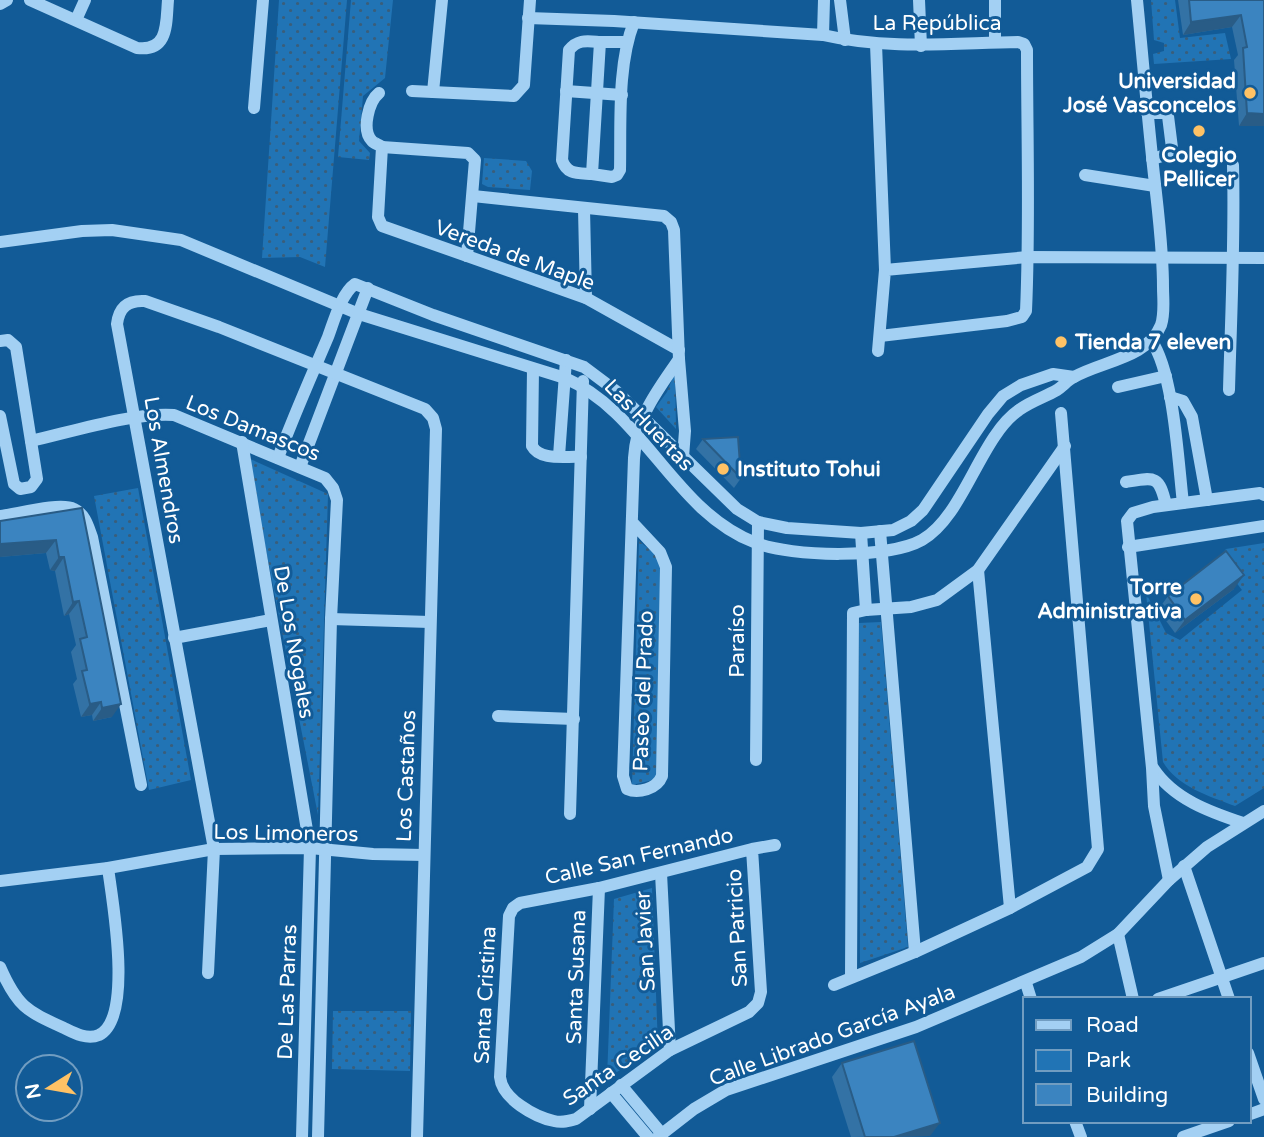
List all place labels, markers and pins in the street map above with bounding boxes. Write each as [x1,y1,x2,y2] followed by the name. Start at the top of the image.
[1062,69,1236,118] place label: Universidad José Vasconcelos
[1242,85,1258,101] marker: Universidad José Vasconcelos
[1191,123,1207,139] marker: Colegio Pellicer
[1161,143,1237,192] place label: Colegio Pellicer
[1074,330,1231,355] place label: Tienda 7 eleven
[1053,334,1069,350] marker: Tienda 7 eleven
[737,457,881,482] place label: Instituto Tohui
[715,461,731,477] marker: Instituto Tohui
[1037,575,1182,624] place label: Torre Administrativa
[1188,591,1204,607] marker: Torre Administrativa

